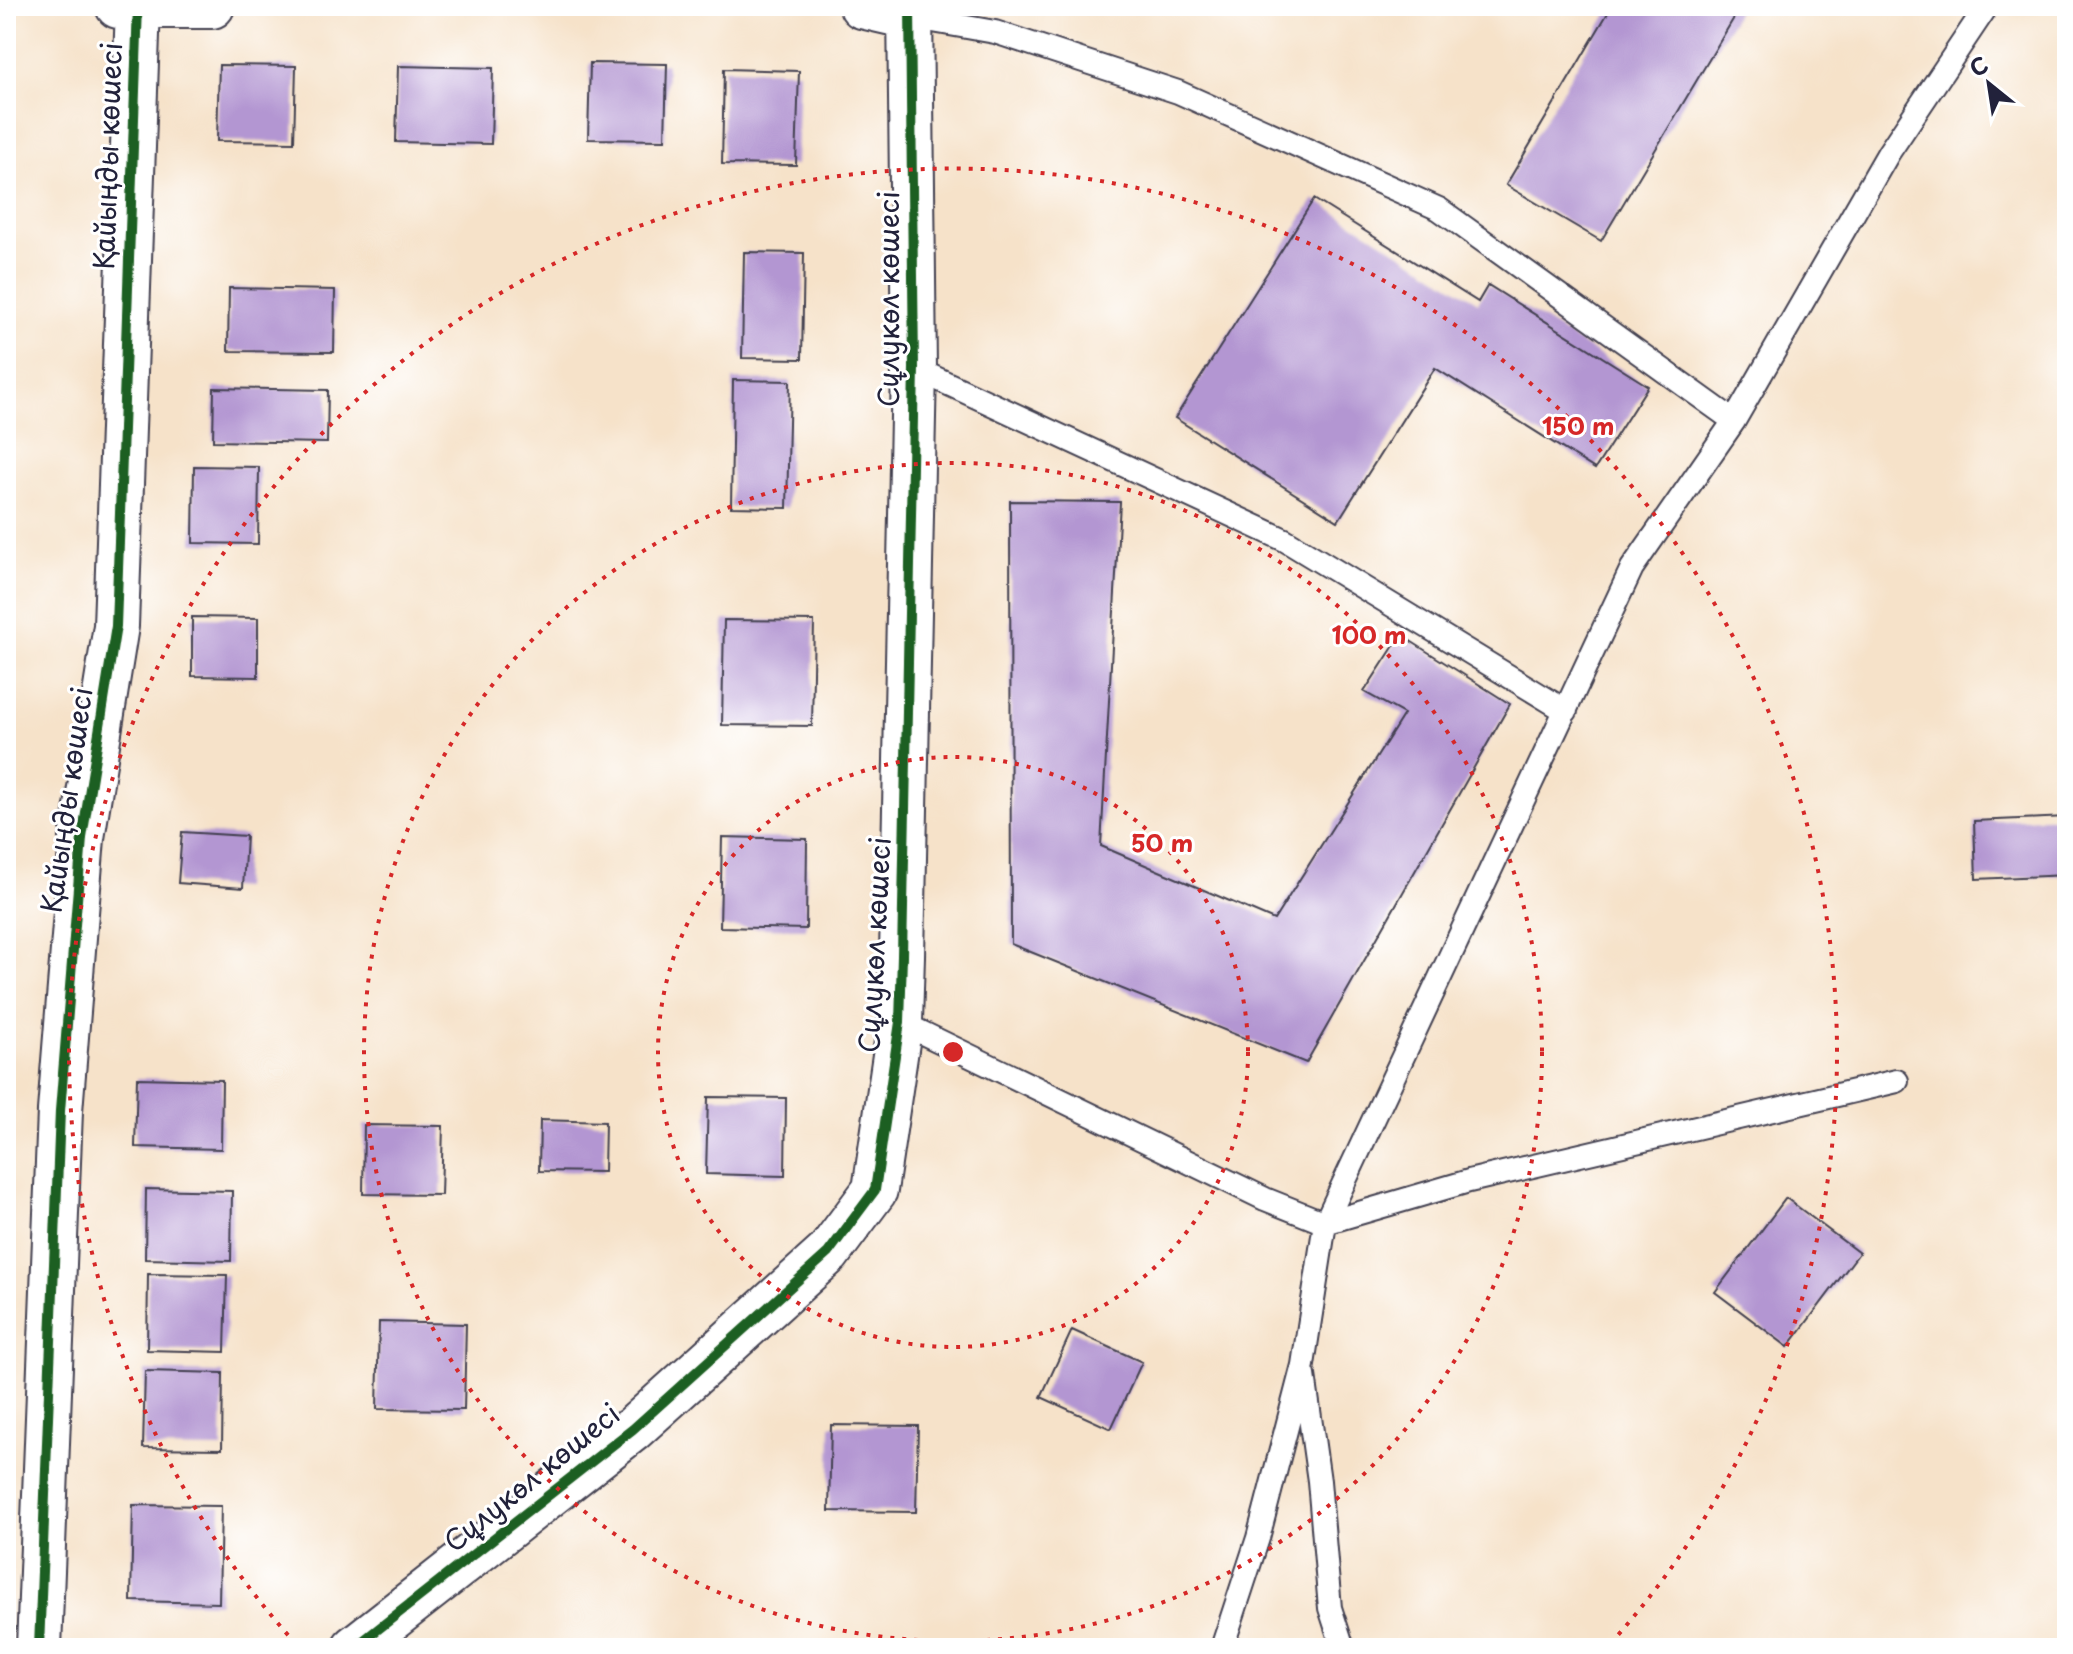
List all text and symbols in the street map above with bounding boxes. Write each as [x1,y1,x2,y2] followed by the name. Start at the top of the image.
[81,41,132,270] street label: Қайыңды көшесі
[1949,44,2029,124] north arrow
[1963,47,1994,84] text: С
[866,191,909,407] street label: Сұлукөл көшесі
[1542,407,1614,443] text: 150 m
[1332,616,1406,652] text: 100 m
[28,684,103,915] street label: Қайыңды көшесі
[1131,824,1193,860] text: 50 m
[846,836,901,1054] street label: Сұлукөл көшесі
[939,1038,967,1066] centre of rings
[433,1392,629,1562] street label: Сұлукөл көшесі

